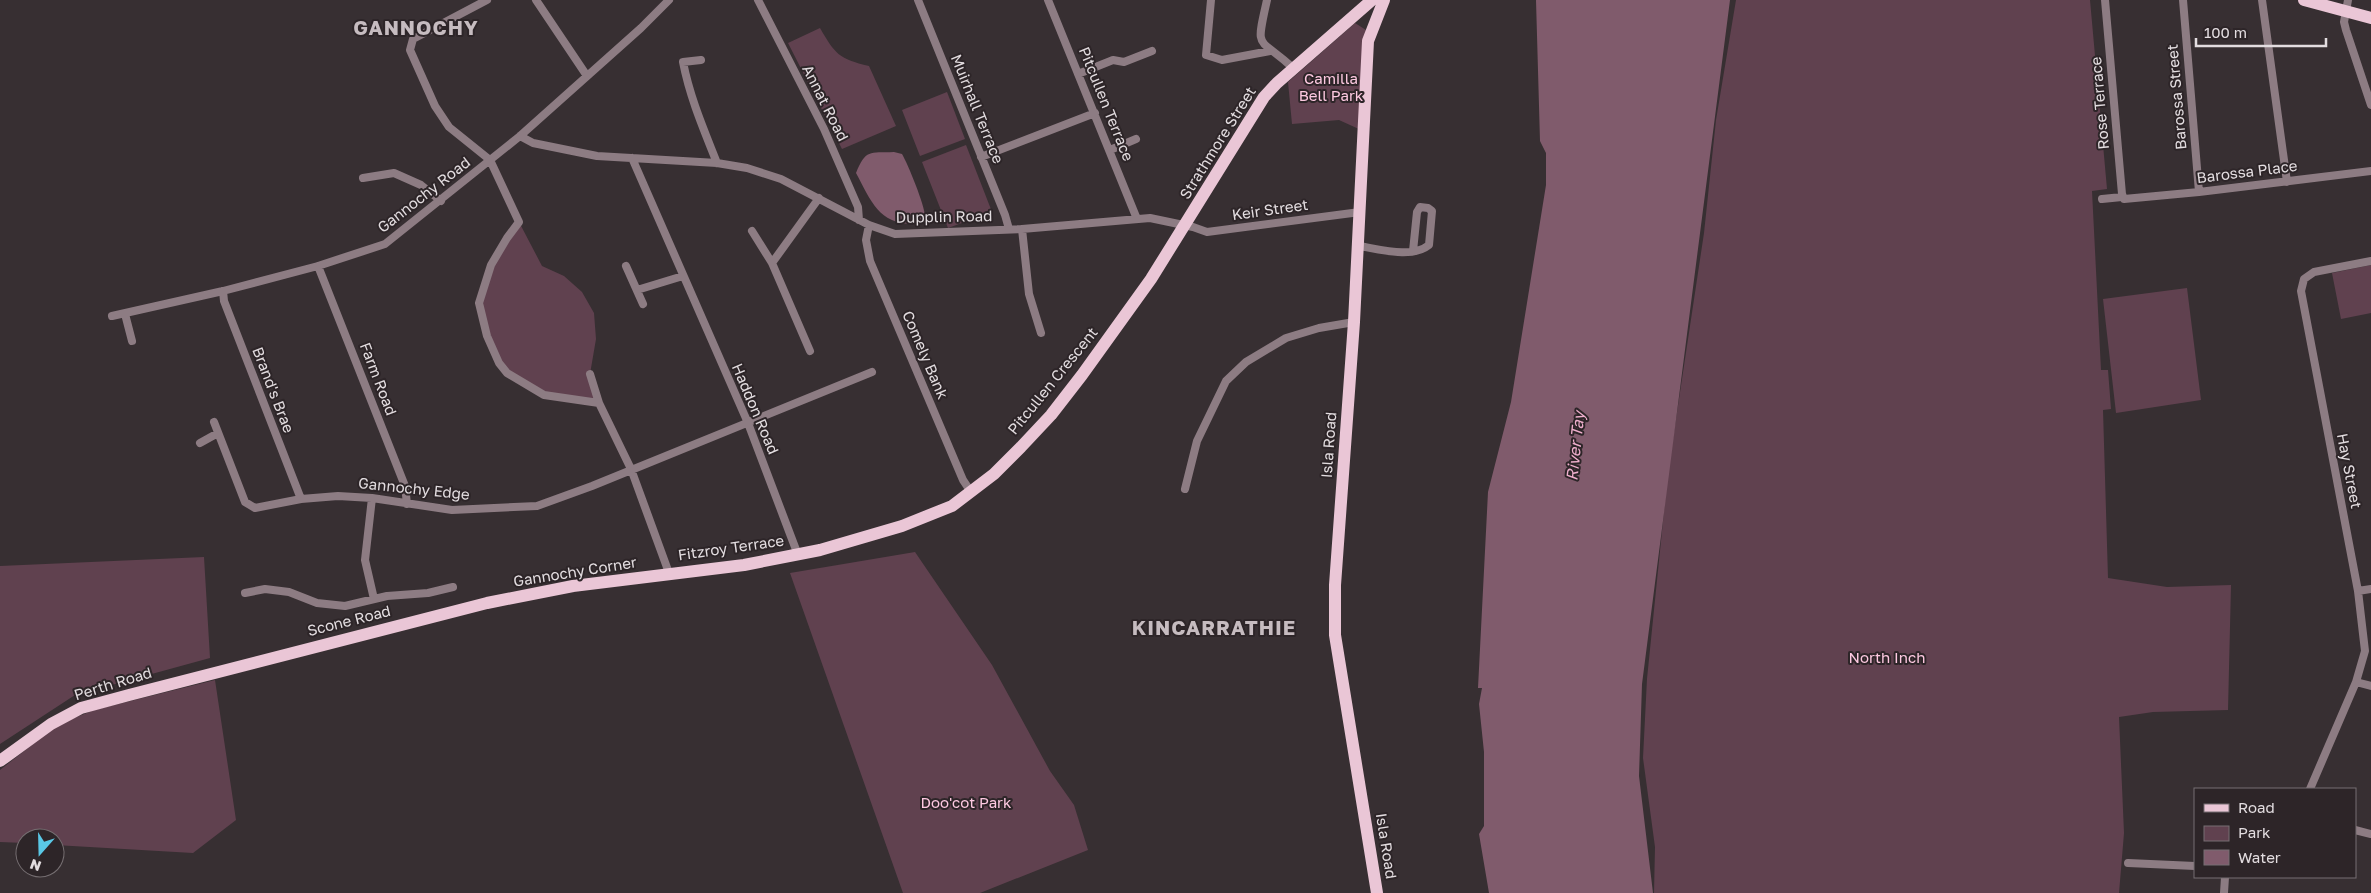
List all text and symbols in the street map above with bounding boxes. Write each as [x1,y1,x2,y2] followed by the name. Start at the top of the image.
[353,15,479,39] district label: GANNOCHY
[2196,15,2326,47] scale bar
[2204,23,2247,41] text: 100 m
[1076,44,1138,164] street label: Pitcullen Terrace
[2162,44,2190,151] street label: Barossa Street
[948,51,1008,166] street label: Muirhall Terrace
[2086,56,2112,150] street label: Rose Terrace
[799,61,853,144] street label: Annat Road
[1299,69,1364,104] park label: Camilla Bell Park
[1175,83,1259,202] street label: Strathmore Street
[374,152,473,236] street label: Gannochy Road
[2195,156,2299,186] street label: Barossa Place
[1231,195,1309,223] street label: Keir Street
[896,206,992,226] street label: Dupplin Road
[899,308,953,402] street label: Comely Bank
[1003,323,1101,438] street label: Pitcullen Crescent
[357,340,401,418] street label: Farm Road
[249,344,299,435] street label: Brand's Brae
[729,360,783,457] street label: Haddon Road
[1561,408,1589,482] water label: River Tay
[1317,411,1339,479] street label: Isla Road
[2334,432,2366,510] street label: Hay Street
[358,473,471,503] street label: Gannochy Edge
[677,531,785,563] street label: Fitzroy Terrace
[512,552,638,590] street label: Gannochy Corner
[305,601,392,639] street label: Scone Road
[1132,615,1296,639] district label: KINCARRATHIE
[1849,648,1925,666] park label: North Inch
[72,663,154,703] street label: Perth Road
[2194,788,2356,878] legend
[921,793,1012,811] park label: Doo'cot Park
[2238,798,2275,816] text: Road
[1373,812,1401,880] street label: Isla Road
[2238,823,2271,841] text: Park
[15,828,65,878] north arrow
[2238,848,2281,866] text: Water
[27,856,43,875] text: N

